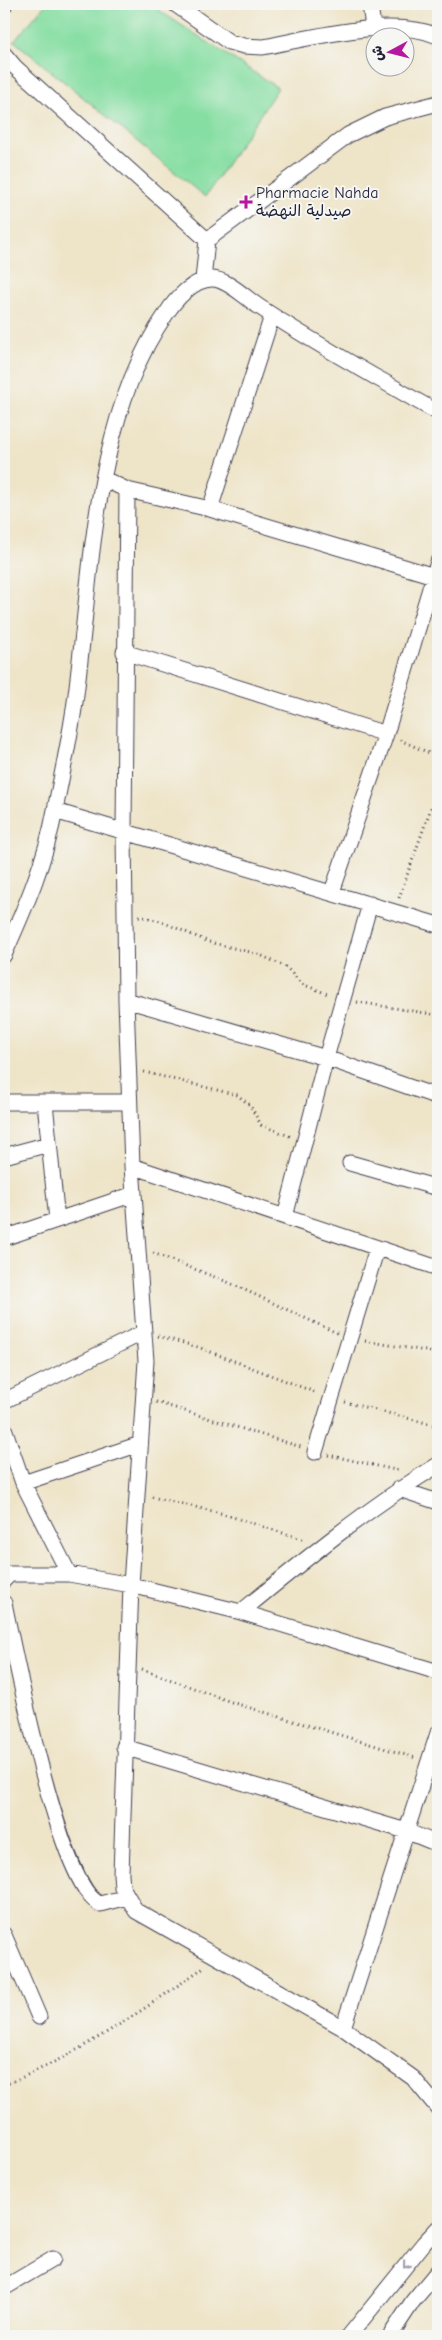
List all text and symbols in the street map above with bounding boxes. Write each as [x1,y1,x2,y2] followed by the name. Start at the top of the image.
[364,28,414,78] north arrow
[368,45,387,62] text: ش
[256,184,378,220] place label: Pharmacie Nahda صيدلية النهضة
[240,196,252,208] marker: Pharmacie Nahda صيدلية النهضة
[402,2259,411,2268] one-way arrow

